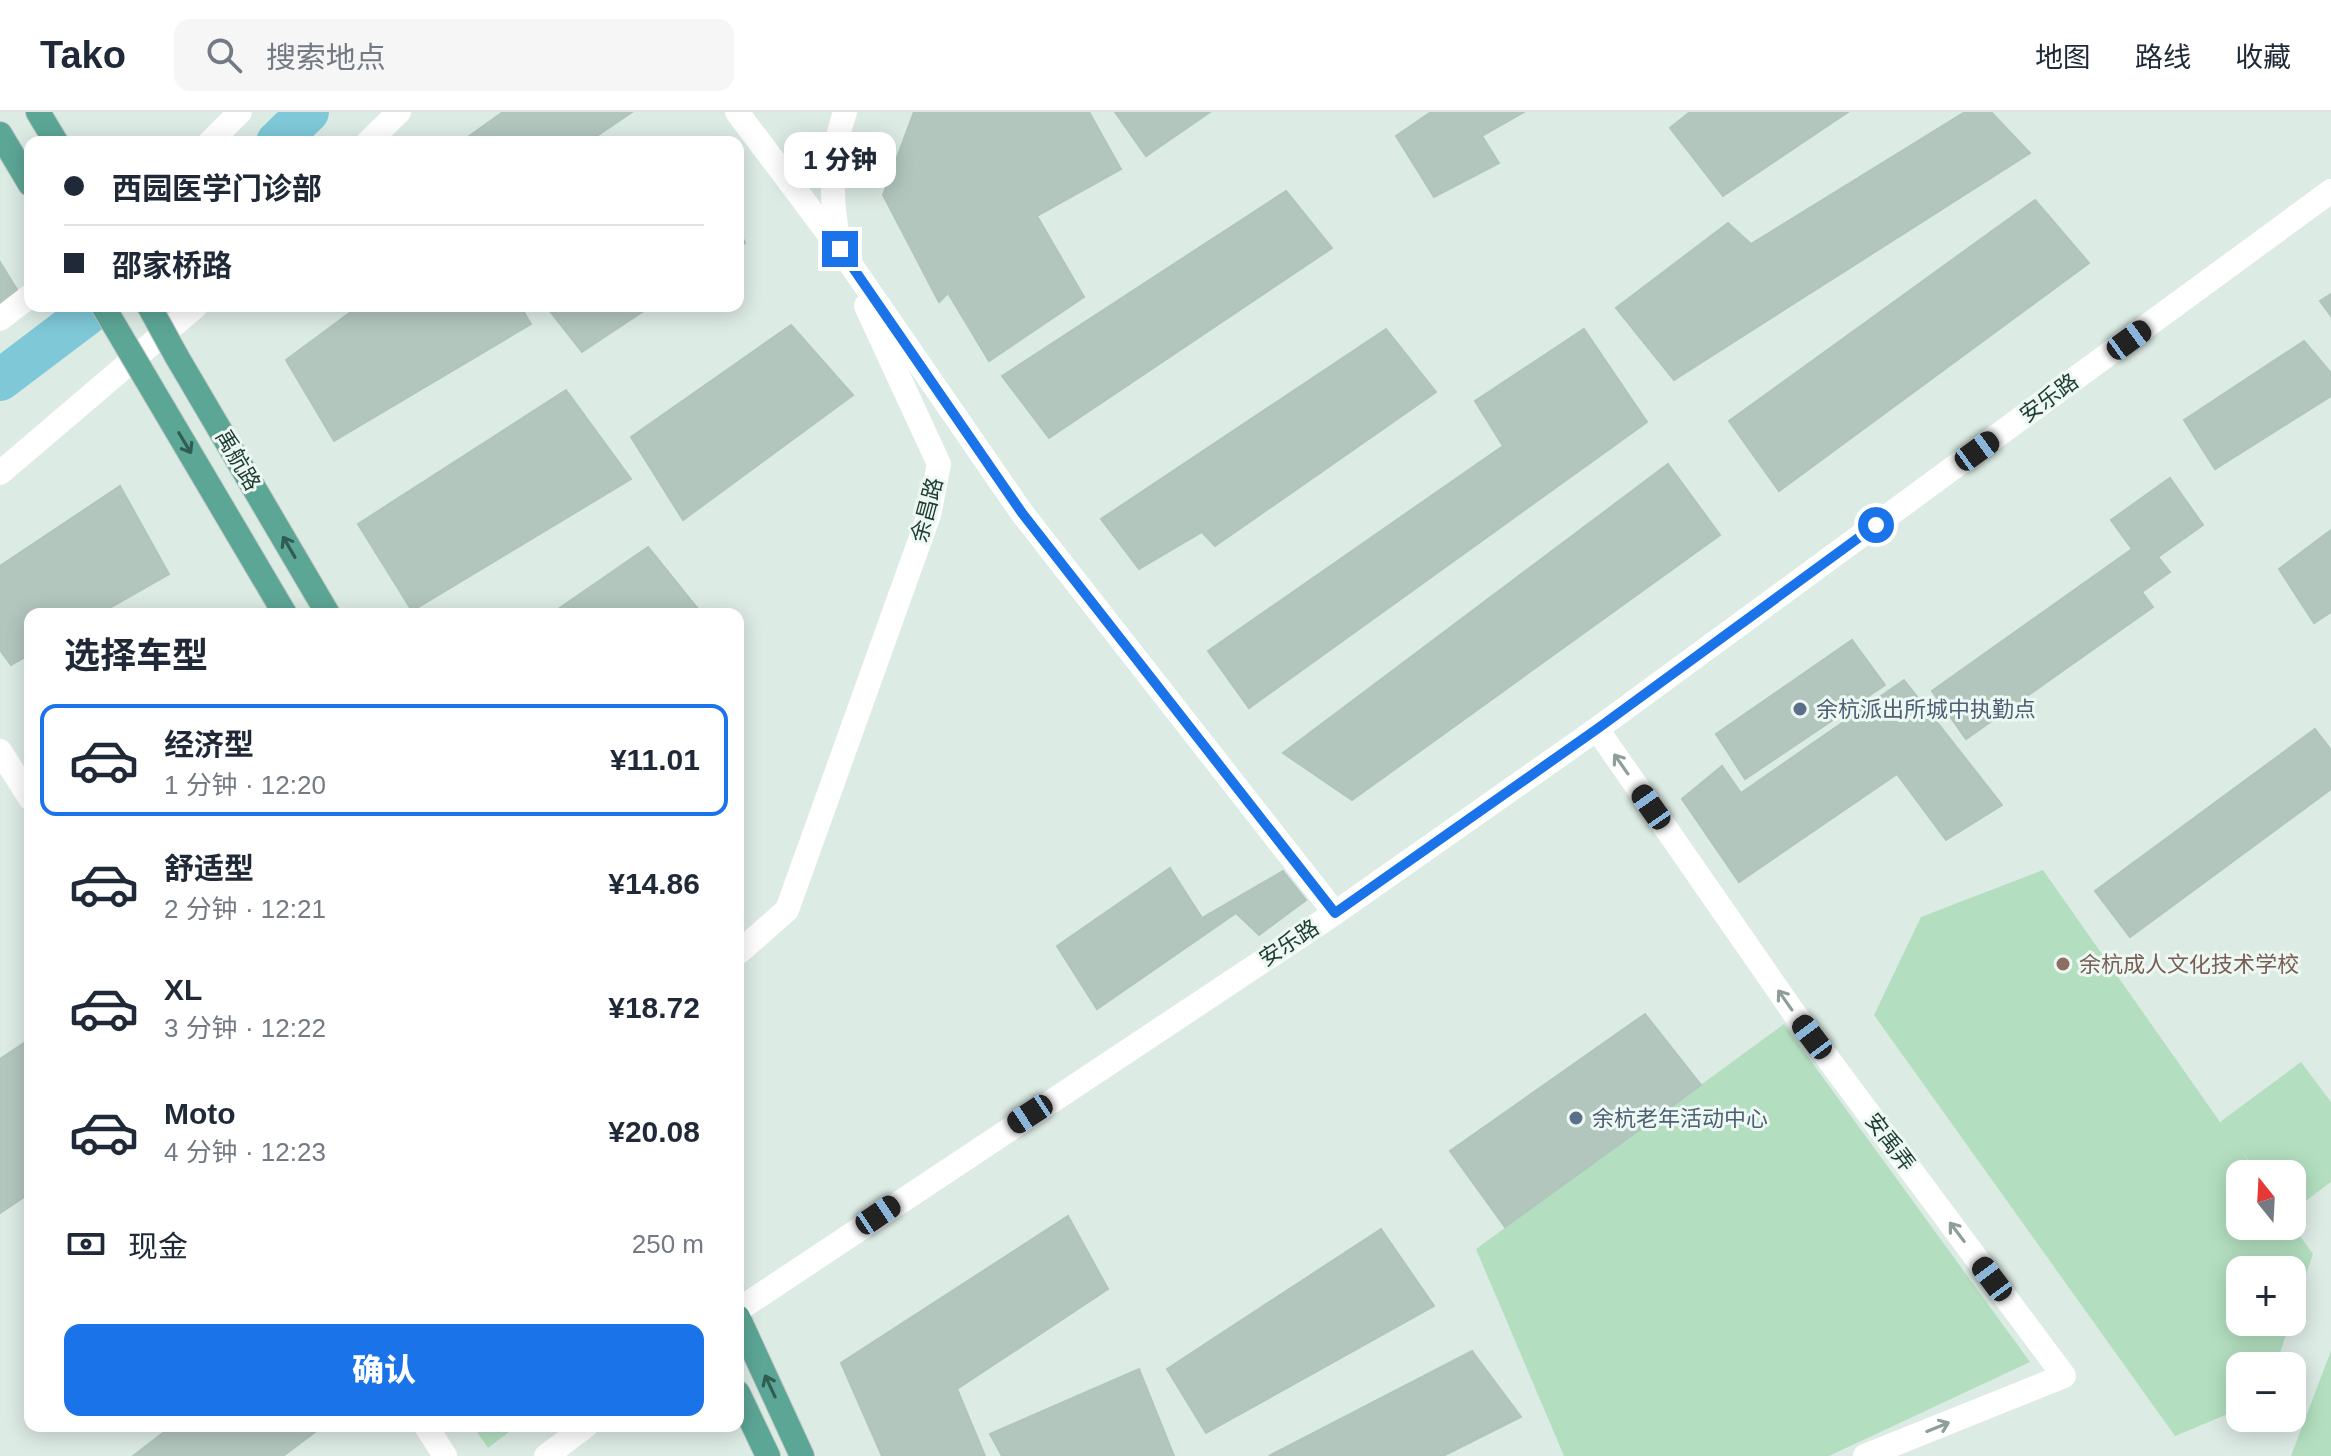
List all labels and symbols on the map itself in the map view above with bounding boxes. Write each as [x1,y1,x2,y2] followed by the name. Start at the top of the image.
[784,133,896,189] callout: 1 分钟
[822,231,858,267] route end
[2103,316,2155,364] car
[2015,368,2083,428] street label: 安乐路
[211,425,265,495] street label: 禹航路
[1951,427,2003,475] car
[177,431,193,454] one-way arrow
[906,475,948,545] street label: 余昌路
[1858,507,1894,543] route start
[281,536,297,559] one-way arrow
[1816,697,2036,722] place label: 余杭派出所城中执勤点
[1791,700,1809,718] marker: 余杭派出所城中执勤点
[1613,753,1629,775] one-way arrow
[1627,780,1675,834] car
[1255,915,1323,971] street label: 安乐路
[2079,952,2299,977] place label: 余杭成人文化技术学校
[2054,955,2072,973] marker: 余杭成人文化技术学校
[1777,990,1793,1012] one-way arrow
[1788,1011,1836,1063] car
[1003,1091,1057,1137] car
[1592,1106,1768,1131] place label: 余杭老年活动中心
[1860,1108,1920,1176] street label: 安禹弄
[1567,1109,1585,1127] marker: 余杭老年活动中心
[2226,1160,2306,1240] north arrow
[851,1192,905,1238] car
[1948,1222,1965,1243] one-way arrow
[1968,1253,2016,1305] car
[762,1375,777,1399] one-way arrow
[1925,1419,1950,1433] one-way arrow

